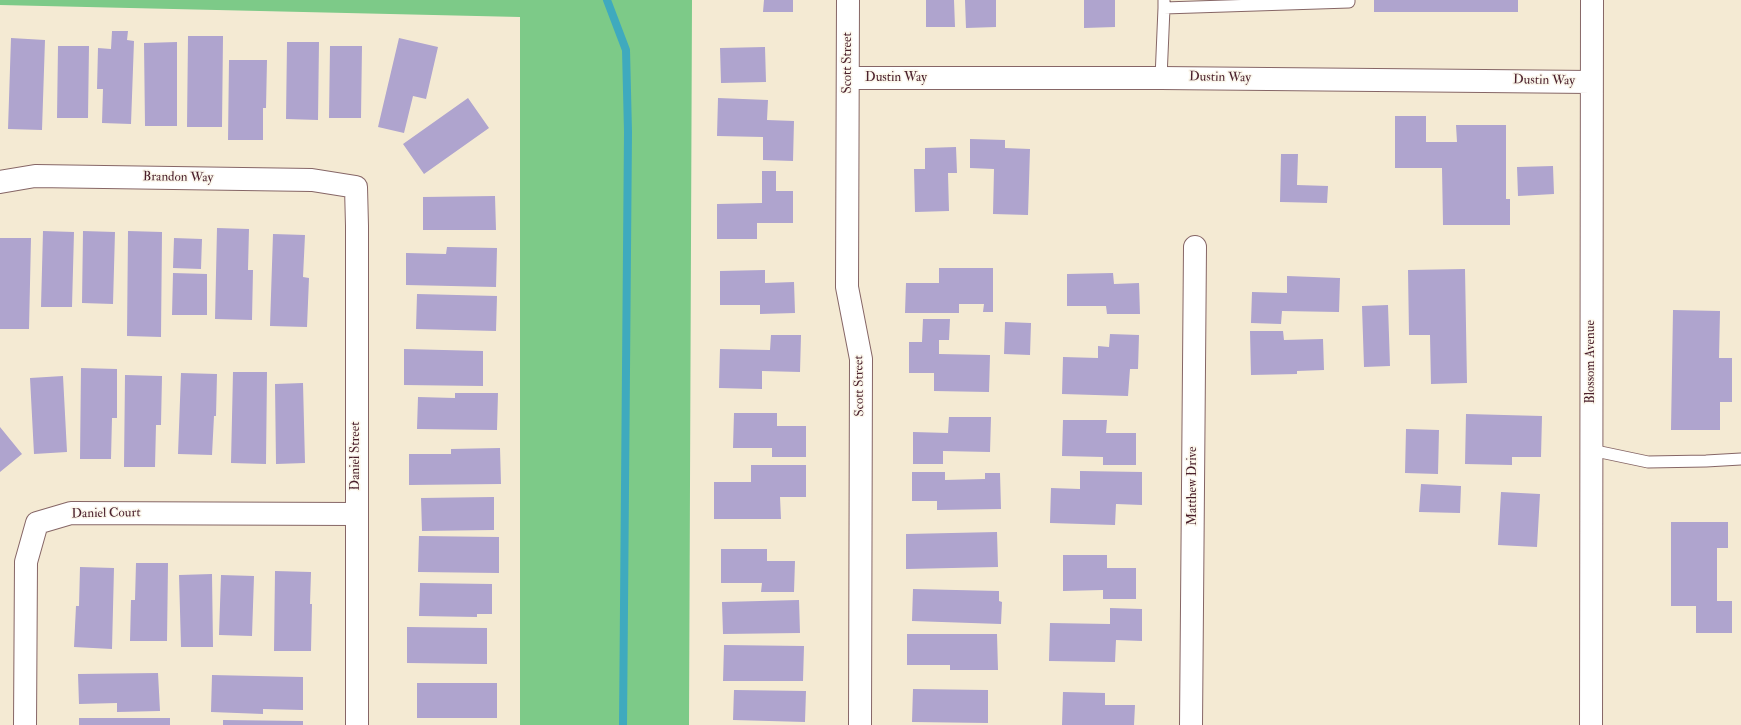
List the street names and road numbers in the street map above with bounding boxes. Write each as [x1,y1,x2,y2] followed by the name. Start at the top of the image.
[840,32,856,94] street label: Scott Street
[865,70,927,86] street label: Dustin Way
[1189,70,1251,86] street label: Dustin Way
[1513,73,1575,89] street label: Dustin Way
[143,170,213,186] street label: Brandon Way
[1583,320,1599,404] street label: Blossom Avenue
[852,355,868,417] street label: Scott Street
[348,422,364,490] street label: Daniel Street
[1185,446,1201,526] street label: Matthew Drive
[71,506,141,522] street label: Daniel Court

